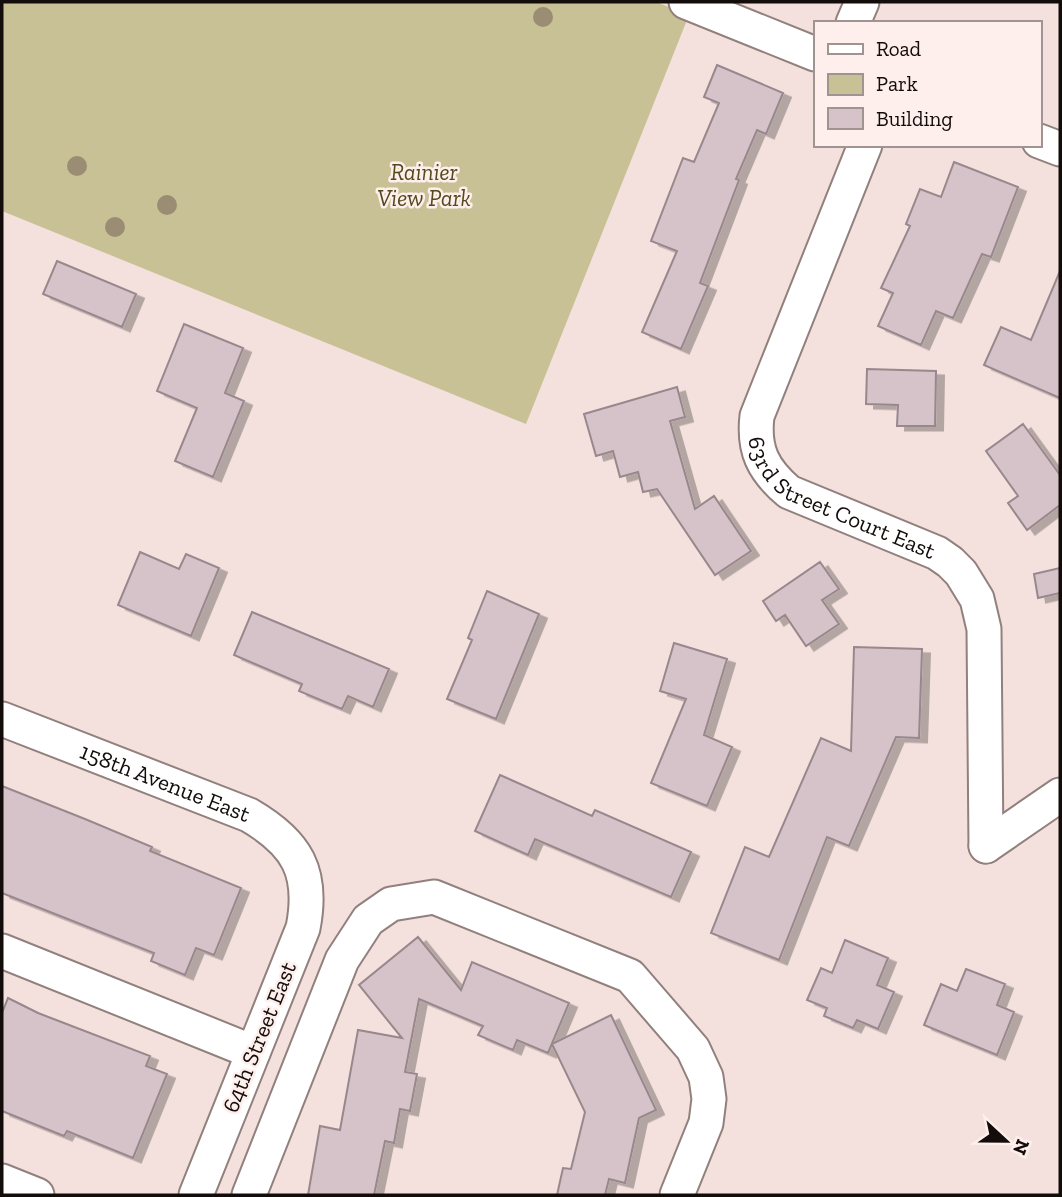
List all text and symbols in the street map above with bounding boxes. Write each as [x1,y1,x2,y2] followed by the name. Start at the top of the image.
[814,21,1041,147] legend
[876,36,922,61] text: Road
[876,71,918,96] text: Park
[876,106,953,131] text: Building
[377,158,471,212] park label: Rainier View Park
[742,435,940,565] street label: 63rd Street Court East
[76,737,255,828] street label: 158th Avenue East
[216,957,302,1116] street label: 64th Street East
[971,1106,1041,1176] north arrow
[1008,1136,1035,1158] text: N

